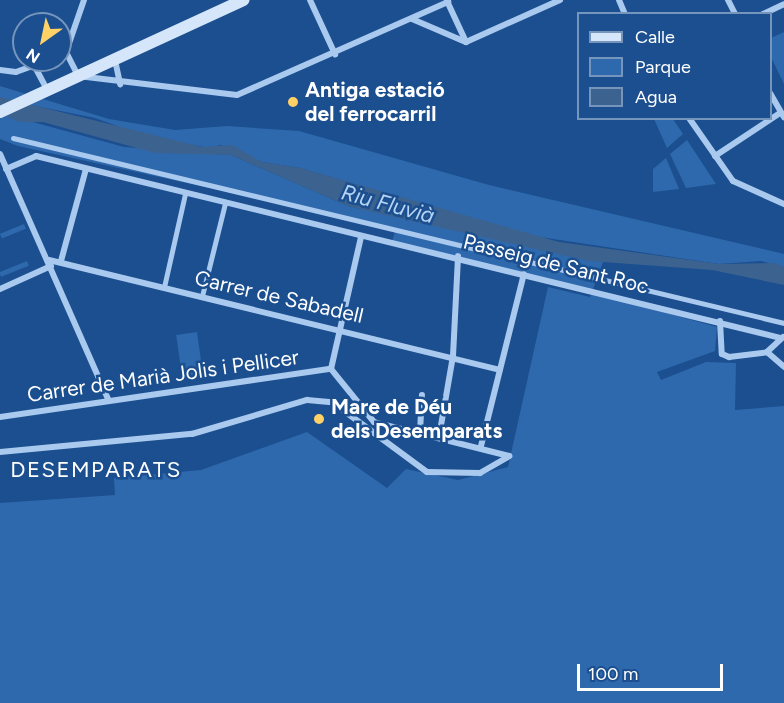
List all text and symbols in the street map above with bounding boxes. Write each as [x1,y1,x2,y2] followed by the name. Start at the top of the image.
[12,12,72,72] north arrow
[577,12,772,120] legend
[635,26,675,48] text: Calle
[23,45,43,67] text: N
[635,56,691,78] text: Parque
[305,77,445,127] place label: Antiga estació del ferrocarril
[635,86,677,108] text: Agua
[286,95,300,109] marker: Antiga estació del ferrocarril
[339,179,437,229] water label: Riu Fluvià
[461,229,651,299] street label: Passeig de Sant Roc
[192,265,366,329] street label: Carrer de Sabadell
[26,344,300,408] street label: Carrer de Marià Jolis i Pellicer
[331,394,502,444] place label: Mare de Déu dels Desemparats
[312,412,326,426] marker: Mare de Déu dels Desemparats
[10,457,182,483] district label: DESEMPARATS
[580,652,726,690] scale bar
[588,663,638,685] text: 100 m

